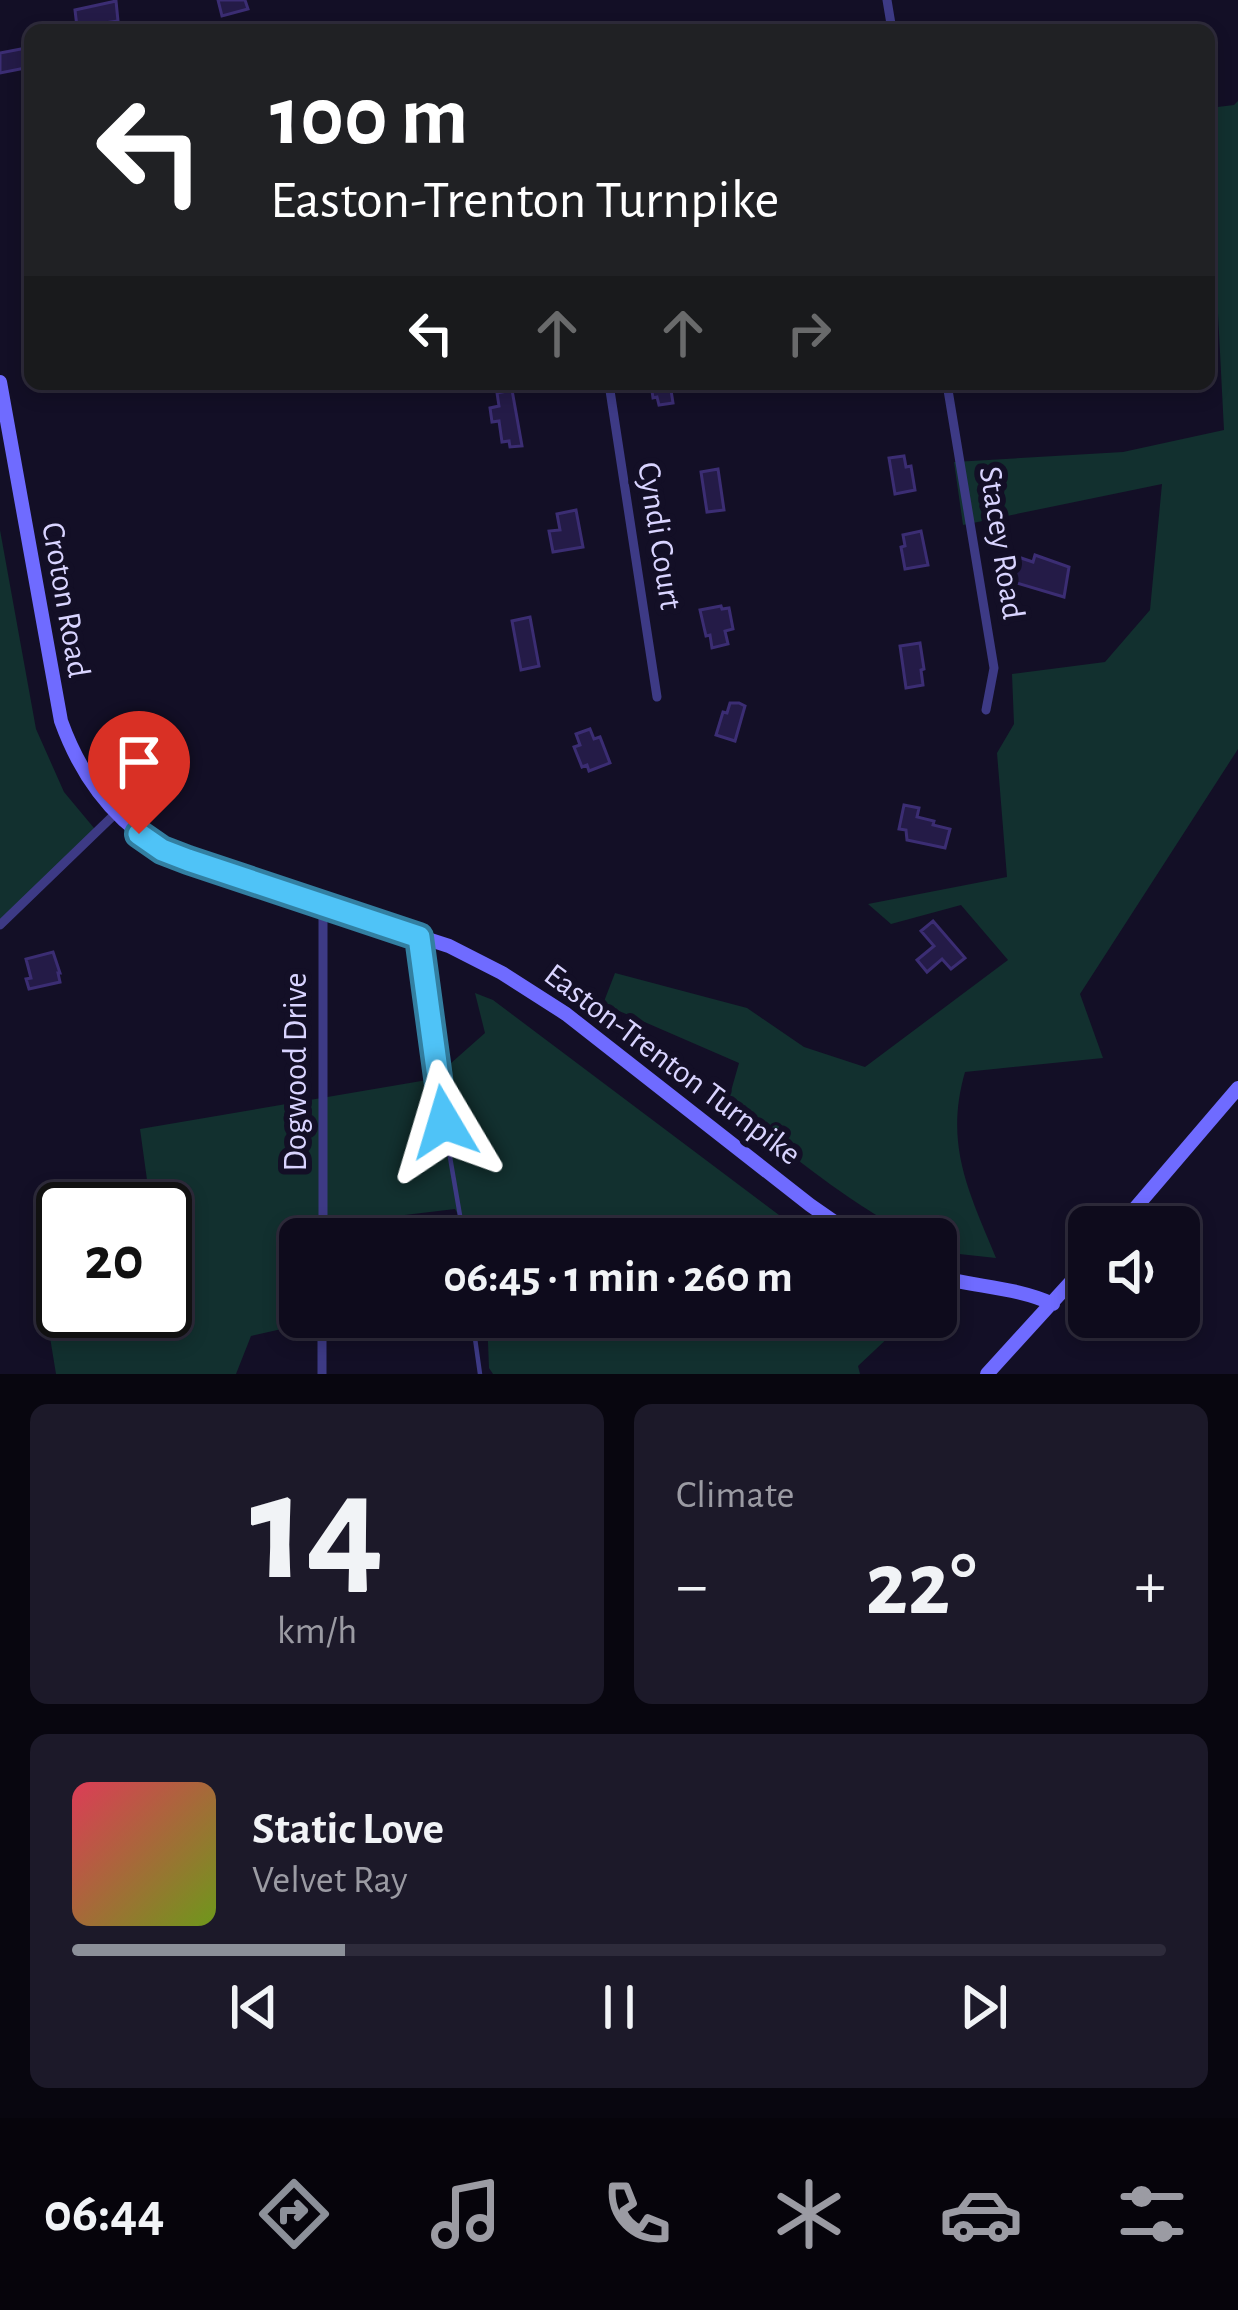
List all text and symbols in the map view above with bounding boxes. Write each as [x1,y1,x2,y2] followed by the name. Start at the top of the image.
[72,72,228,228] icon: left
[270,76,468,160] text: 100 m
[270,174,779,228] text: Easton-Trenton Turnpike
[398,300,464,366] icon: left
[524,300,590,366] icon: ahead
[650,300,716,366] icon: ahead
[776,300,842,366] icon: right
[631,460,687,613] street label: Cyndi Court
[973,464,1029,622] street label: Stacey Road
[35,520,95,680] street label: Croton Road
[88,711,190,834] pin
[106,729,172,795] icon: arrive
[538,958,806,1172] street label: Easton-Trenton Turnpike
[280,973,313,1171] street label: Dogwood Drive
[381,1059,507,1185] position arrow
[36,1182,192,1338] speed limit sign: 20
[1068,1206,1200,1338] map controls
[1068,1206,1200,1338] button: sound
[443,1255,793,1300] text: 06:45 · 1 min · 260 m
[250,1452,384,1608] text: 14
[676,1476,794,1515] text: Climate
[865,1541,977,1631] text: 22°
[676,1553,708,1619] text: −
[1134,1553,1166,1619] text: +
[277,1612,357,1651] text: km/h
[252,1807,444,1852] text: Static Love
[252,1861,408,1900] text: Velvet Ray
[221,1974,287,2040] icon: previous
[586,1974,652,2040] icon: pause
[951,1974,1017,2040] icon: next
[252,2172,336,2256] icon: directions
[424,2172,508,2256] icon: music
[595,2172,679,2256] icon: phone
[767,2172,851,2256] icon: climate
[939,2172,1023,2256] icon: car
[1110,2172,1194,2256] icon: filters
[44,2187,165,2241] text: 06:44

